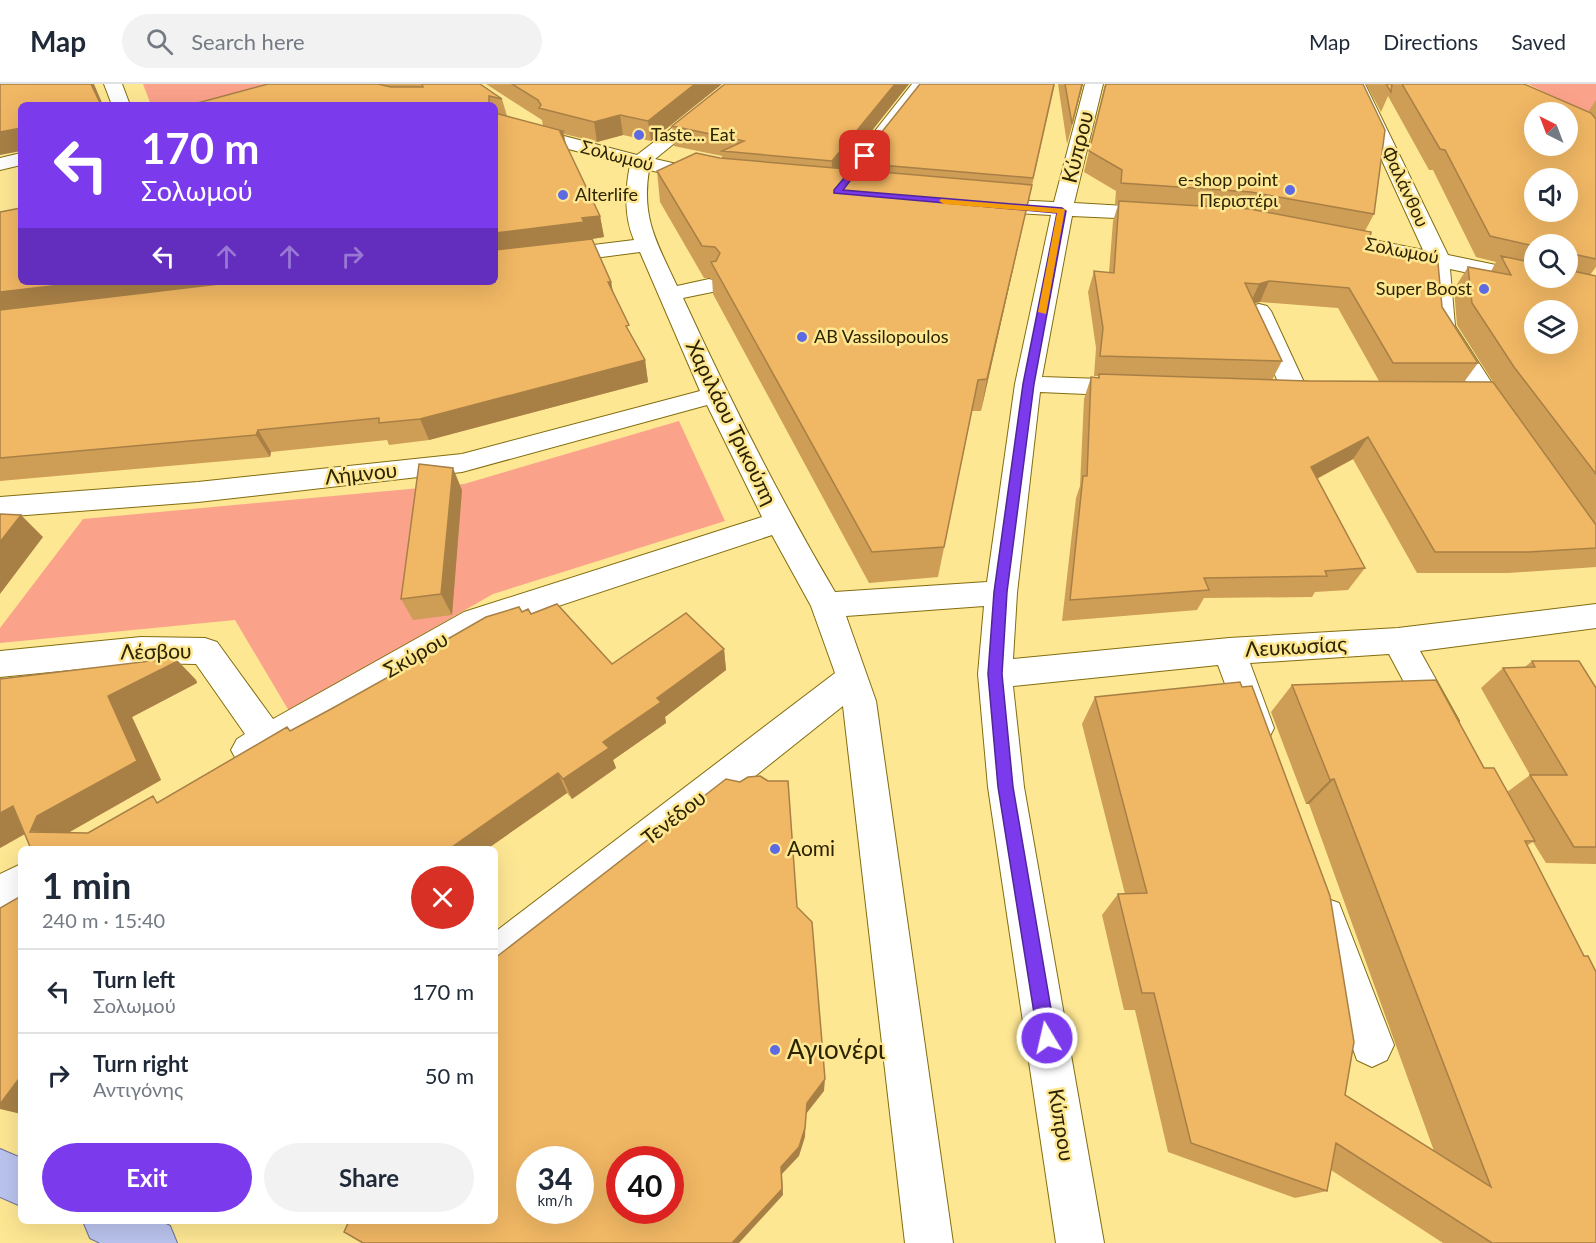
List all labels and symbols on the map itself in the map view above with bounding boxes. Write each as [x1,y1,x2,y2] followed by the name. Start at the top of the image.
[1524,102,1578,156] north arrow
[1056,108,1098,185] street label: Κύπρου
[651,123,736,145] place label: Taste... Eat
[632,128,646,142] marker: Taste... Eat
[839,130,890,181] pin
[578,135,656,175] street label: Σολωμού
[1378,143,1434,230] street label: Φαλάνθου
[1178,168,1279,211] place label: e-shop point Περιστέρι
[575,183,638,205] place label: Alterlife
[1283,183,1297,197] marker: e-shop point Περιστέρι
[556,188,570,202] marker: Alterlife
[1364,232,1441,268] street label: Σολωμού
[1376,277,1473,299] place label: Super Boost
[1477,282,1491,296] marker: Super Boost
[814,325,949,347] place label: AB Vassilopoulos
[795,330,809,344] marker: AB Vassilopoulos
[682,336,783,509] street label: Χαριλάου Τρικούπη
[324,456,398,489] street label: Λήμνου
[379,625,452,682] street label: Σκύρου
[1245,630,1348,661] street label: Λευκωσίας
[120,637,192,664] street label: Λέσβου
[636,784,710,850] street label: Τενέδου
[787,835,835,860] place label: Aomi
[768,842,782,856] marker: Aomi
[1015,1006,1079,1070] position arrow
[787,1033,885,1065] place label: Αγιονέρι
[768,1043,782,1057] marker: Αγιονέρι
[1044,1087,1081,1163] street label: Κύπρου
[606,1146,684,1224] speed limit sign: 40

